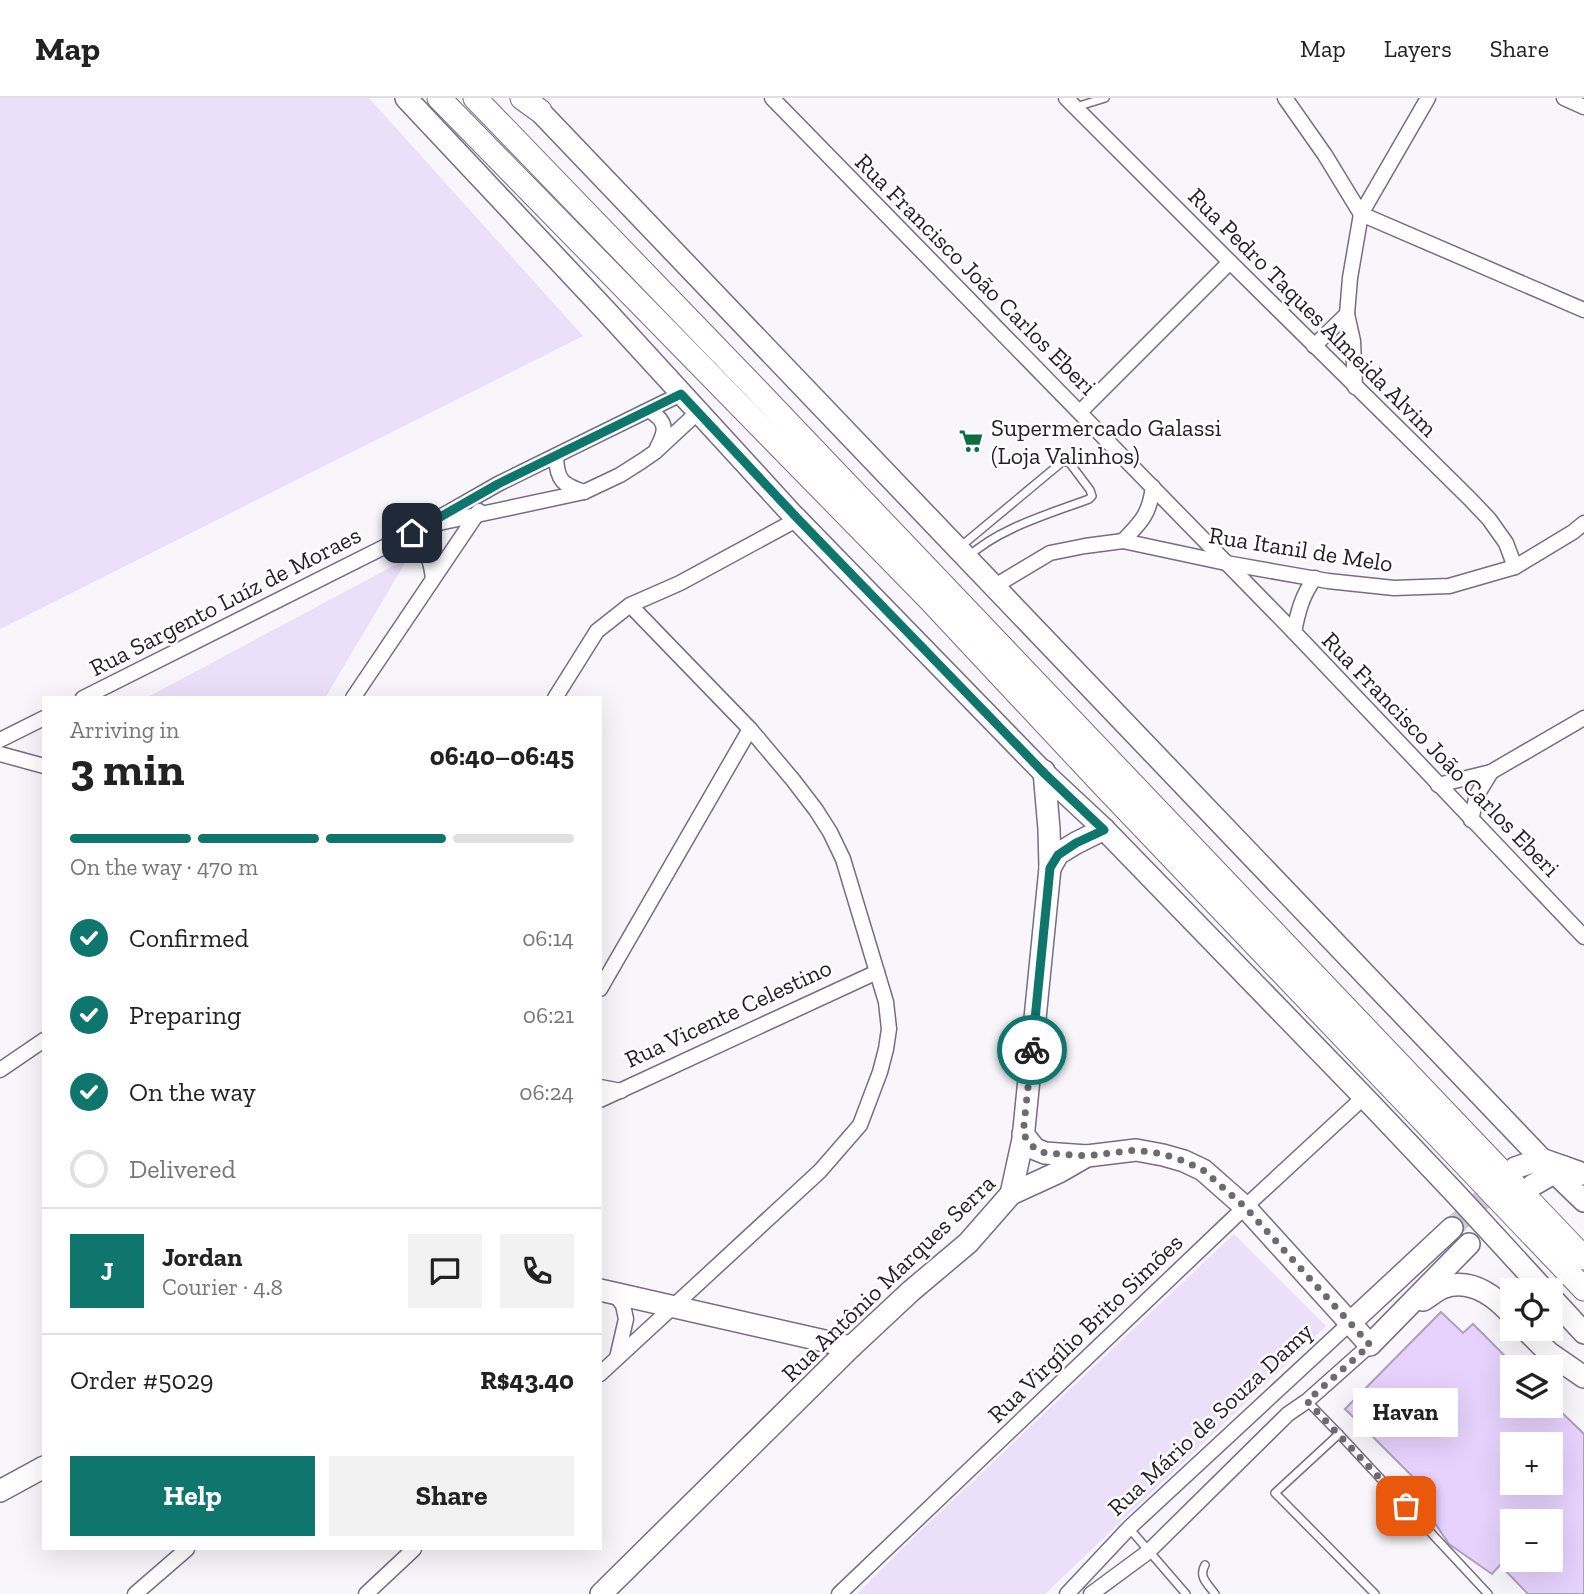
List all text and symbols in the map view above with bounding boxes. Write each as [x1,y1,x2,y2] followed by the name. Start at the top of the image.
[35,29,100,68] text: Map
[1300,34,1346,63] text: Map
[1384,34,1452,63] text: Layers
[1490,34,1549,63] text: Share
[849,147,1103,401] street label: Rua Francisco João Carlos Eberi
[1182,181,1444,443] street label: Rua Pedro Taques Almeida Alvim
[991,413,1222,470] place label: Supermercado Galassi (Loja Valinhos)
[957,427,985,455] supermarket icon: Supermercado Galassi (Loja Valinhos)
[382,503,442,563] pin
[393,514,431,552] icon: home
[85,520,365,682] street label: Rua Sargento Luíz de Moraes
[1207,520,1395,578] street label: Rua Itanil de Melo
[1316,625,1566,883] street label: Rua Francisco João Carlos Eberi
[70,716,179,744] text: Arriving in
[430,740,574,772] text: 06:40–06:45
[70,742,184,797] text: 3 min
[70,853,258,881] text: On the way · 470 m
[70,919,108,957] icon: check
[129,922,249,954] text: Confirmed
[522,924,574,952] text: 06:14
[620,952,836,1074] street label: Rua Vicente Celestino
[70,996,108,1034] icon: check
[129,999,241,1031] text: Preparing
[523,1001,574,1029] text: 06:21
[997,1015,1067,1085] courier
[1013,1031,1051,1069] icon: bike
[70,1073,108,1111] icon: check
[129,1076,256,1108] text: On the way
[519,1078,574,1106] text: 06:24
[129,1153,236,1185] text: Delivered
[775,1168,1001,1388] street label: Rua Antônio Marques Serra
[982,1227,1188,1429] street label: Rua Virgílio Brito Simões
[408,1234,482,1308] button: chat
[500,1234,574,1308] button: phone
[162,1241,242,1273] text: Jordan
[101,1255,113,1287] text: J
[162,1273,283,1301] text: Courier · 4.8
[1500,1278,1563,1572] map controls
[1500,1278,1563,1341] button: locate
[1101,1316,1319,1522] street label: Rua Mário de Souza Damy
[1500,1355,1563,1418] button: layers
[70,1364,214,1396] text: Order #5029
[480,1364,574,1396] text: R$43.40
[1354,1387,1458,1436] callout: Havan
[1373,1398,1438,1426] text: Havan
[1500,1432,1563,1495] button: +
[70,1456,315,1536] button: Help
[329,1456,574,1536] button: Share
[1376,1476,1436,1536] pin
[1387,1487,1425,1525] icon: bag
[1500,1509,1563,1572] button: −

